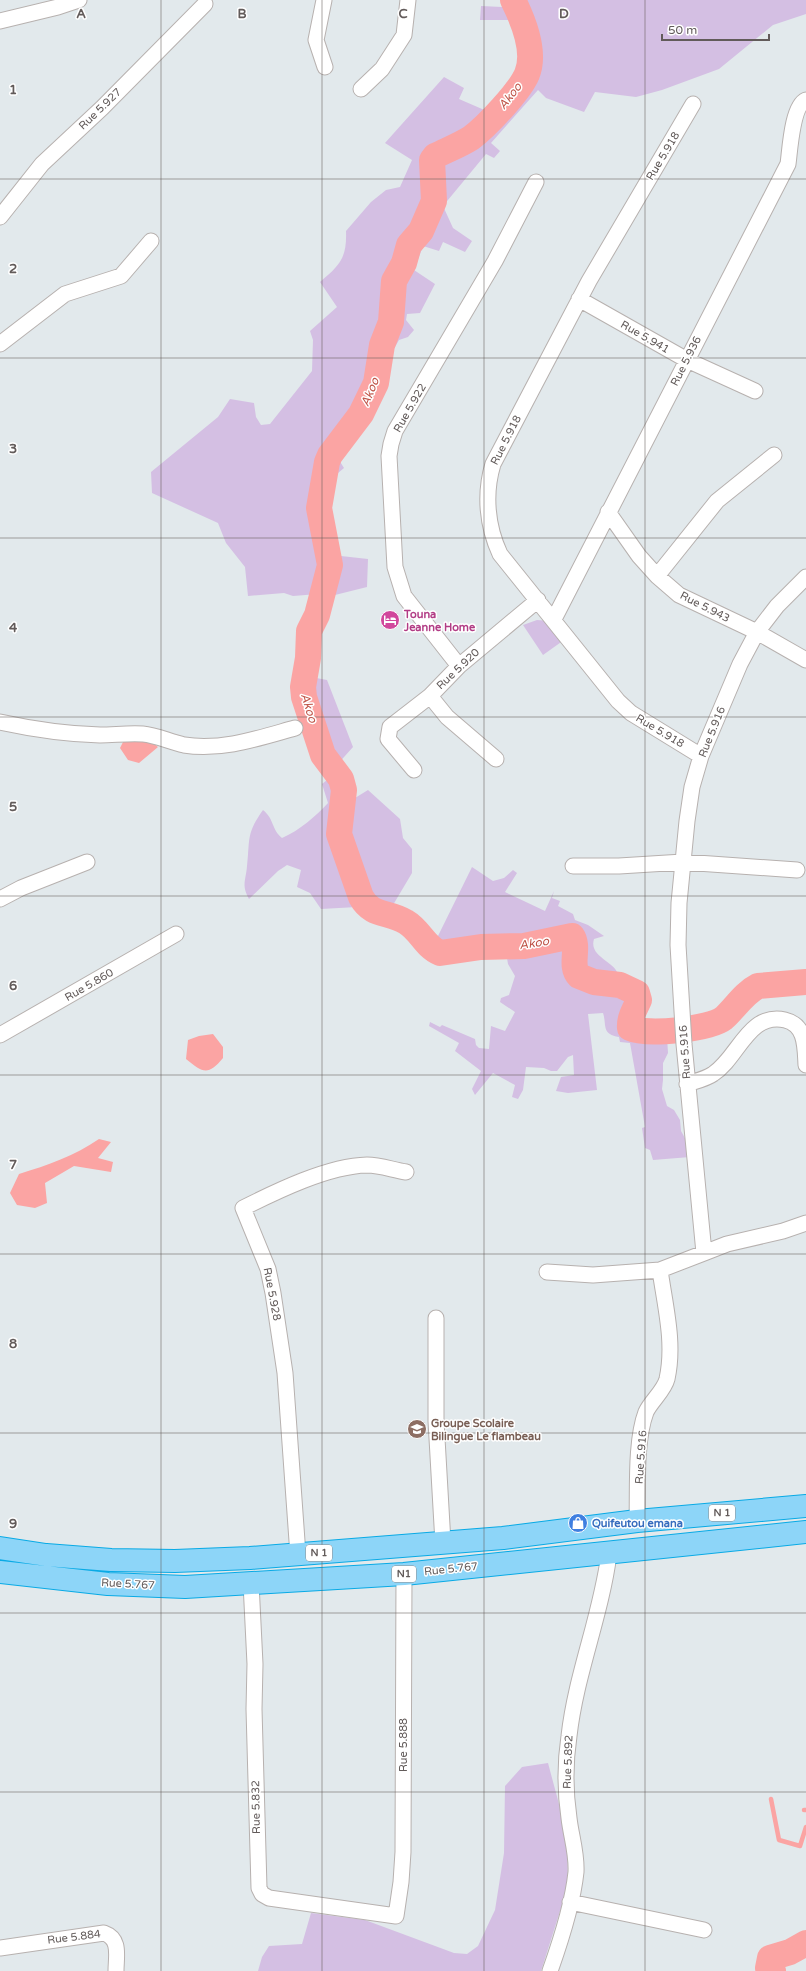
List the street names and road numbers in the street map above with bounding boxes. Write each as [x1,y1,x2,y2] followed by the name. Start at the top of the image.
[76,86,124,132] street label: Rue 5.927
[644,129,683,182] street label: Rue 5.918
[618,318,672,356] street label: Rue 5.941
[668,334,704,388] street label: Rue 5.936
[391,381,429,435] street label: Rue 5.922
[488,413,524,467] street label: Rue 5.918
[678,589,732,625] street label: Rue 5.943
[434,646,482,692] street label: Rue 5.920
[696,704,728,759] street label: Rue 5.916
[634,712,687,751] street label: Rue 5.918
[62,966,116,1004] street label: Rue 5.860
[677,1025,693,1079] street label: Rue 5.916
[260,1266,284,1322] street label: Rue 5.928
[633,1430,649,1484] street label: Rue 5.916
[709,1505,735,1521] road number: N 1
[306,1545,332,1561] road number: N 1
[424,1560,479,1578] street label: Rue 5.767
[392,1566,416,1582] road number: N1
[101,1576,155,1592] street label: Rue 5.767
[397,1718,410,1772] street label: Rue 5.888
[561,1735,575,1789] street label: Rue 5.892
[249,1780,263,1834] street label: Rue 5.832
[46,1927,102,1947] street label: Rue 5.884

